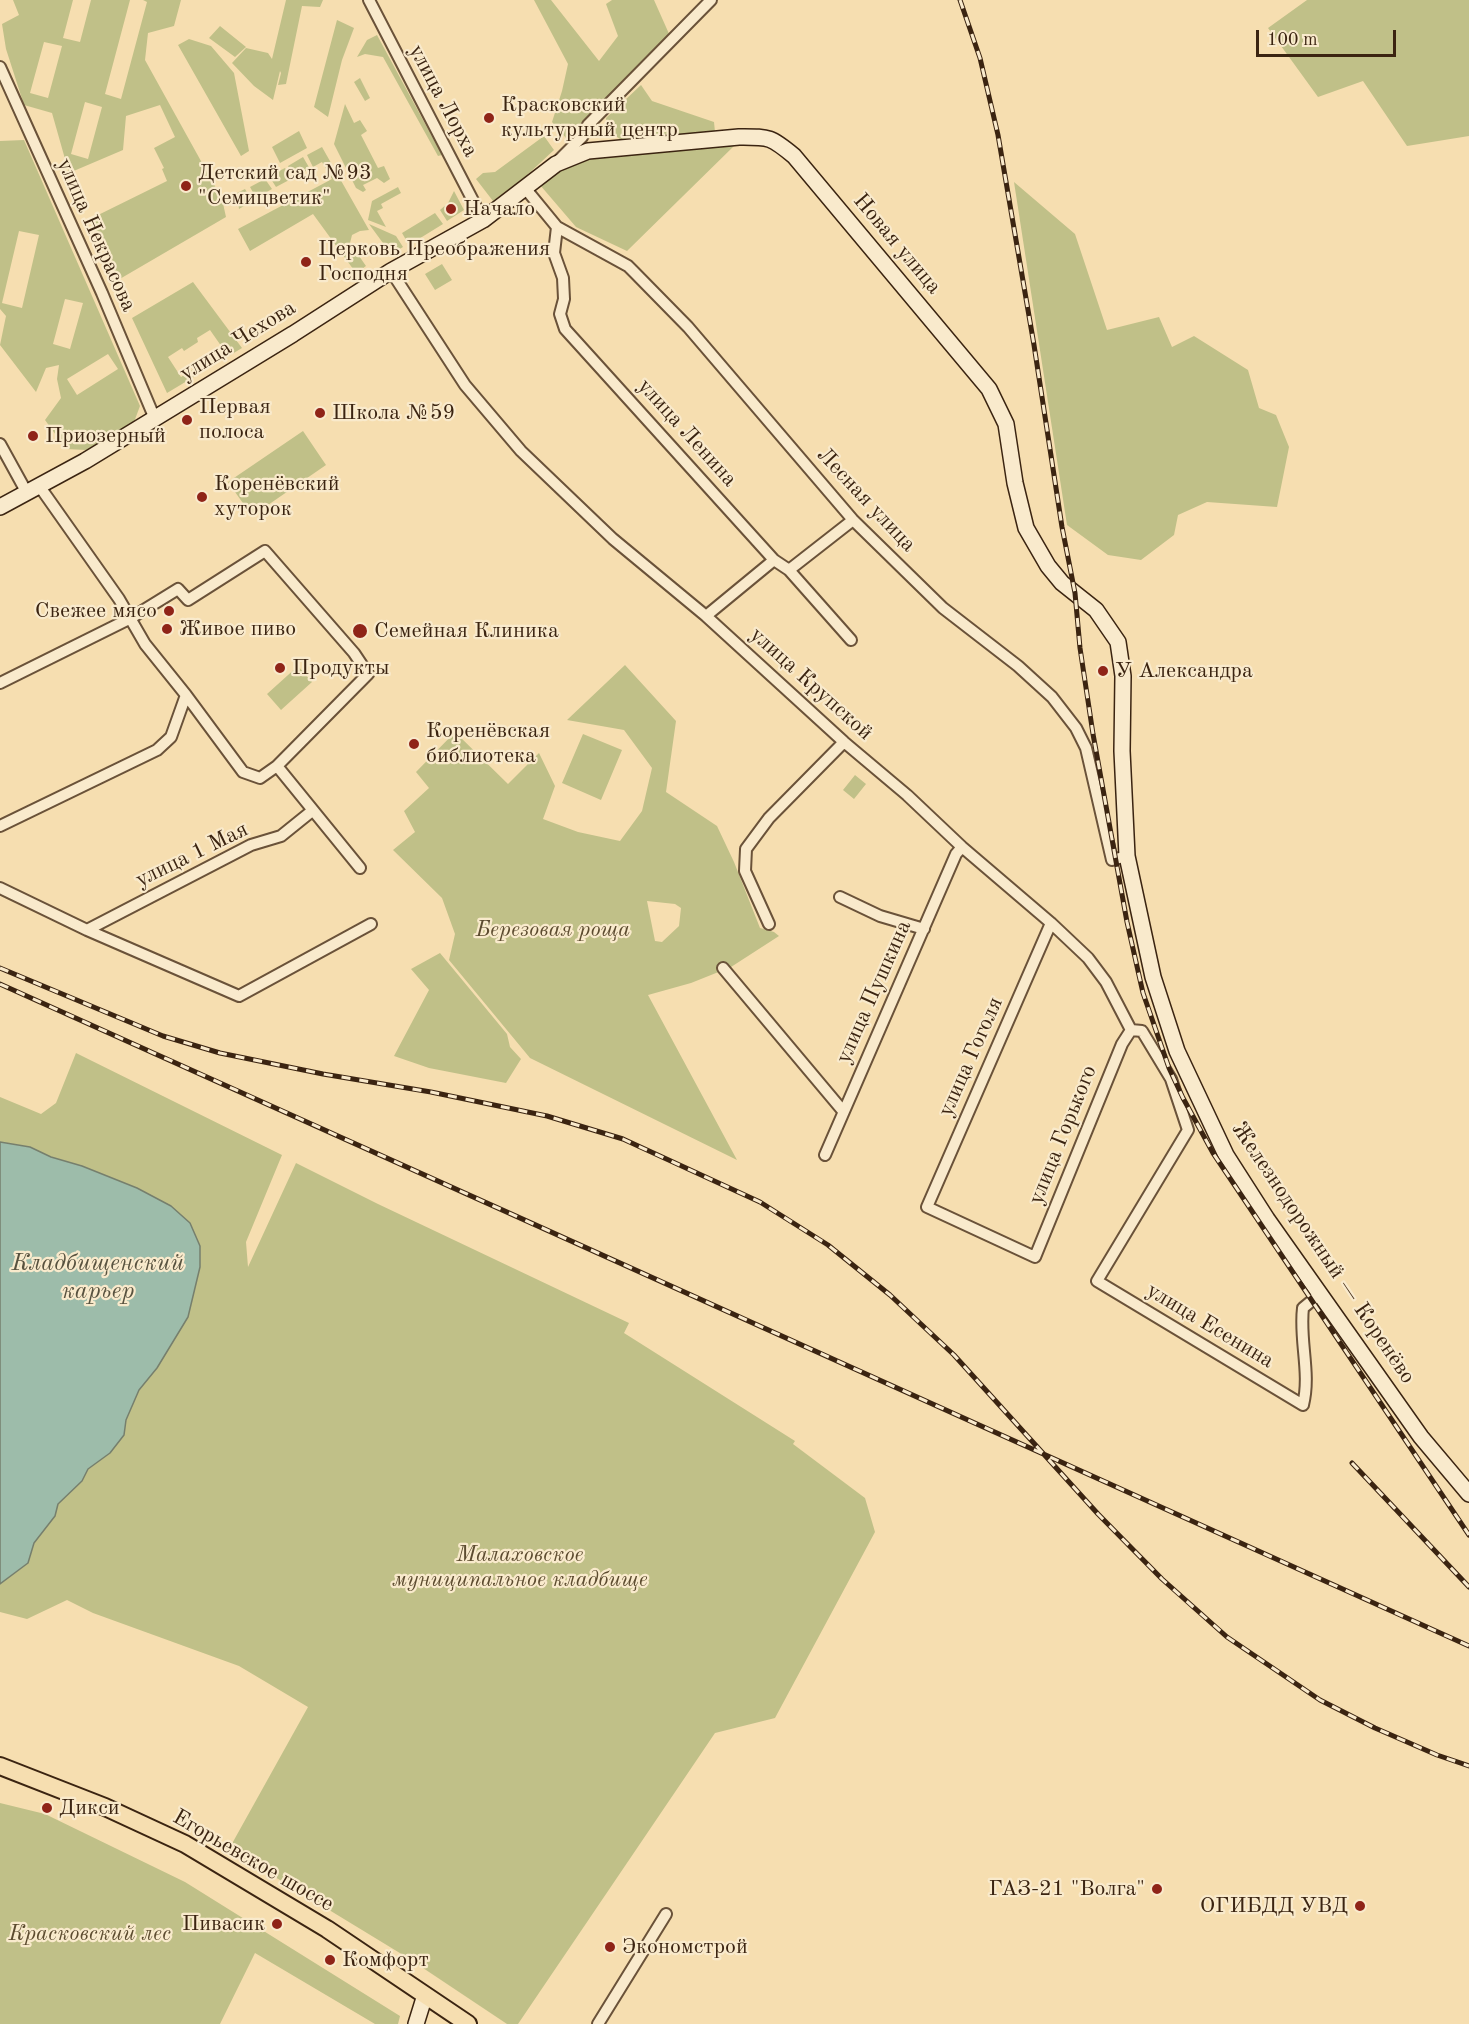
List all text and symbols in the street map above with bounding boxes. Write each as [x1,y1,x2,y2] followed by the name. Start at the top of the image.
[1259,18,1398,56] scale bar
[1267,31,1318,49] text: 100 m
[402,40,484,162] street label: улица Лорха
[501,92,678,144] place label: Красковский культурный центр
[482,111,496,125] marker: Красковский культурный центр
[50,154,142,316] street label: улица Некрасова
[198,160,372,212] place label: Детский сад №93 "Семицветик"
[179,179,193,193] marker: Детский сад №93 "Семицветик"
[847,188,947,300] street label: Новая улица
[463,196,535,222] place label: Начало
[444,202,458,216] marker: Начало
[318,236,550,288] place label: Церковь Преображения Господня
[299,255,313,269] marker: Церковь Преображения Господня
[175,295,301,387] street label: улица Чехова
[632,373,742,493] street label: улица Ленина
[199,394,271,446] place label: Первая полоса
[332,400,455,426] place label: Школа №59
[313,406,327,420] marker: Школа №59
[180,413,194,427] marker: Первая полоса
[45,423,166,449] place label: Приозерный
[26,429,40,443] marker: Приозерный
[811,442,921,558] street label: Лесная улица
[214,471,339,522] place label: Коренёвский хуторок
[195,490,209,504] marker: Коренёвский хуторок
[35,598,157,624] place label: Свежее мясо
[162,604,176,618] marker: Свежее мясо
[179,616,296,642] place label: Живое пиво
[374,618,559,644] place label: Семейная Клиника
[160,622,174,636] marker: Живое пиво
[351,622,369,640] marker: Семейная Клиника
[744,622,878,746] street label: улица Крупской
[292,655,389,681] place label: Продукты
[1115,658,1253,684] place label: У Александра
[273,661,287,675] marker: Продукты
[1096,664,1110,678] marker: У Александра
[426,718,550,770] place label: Коренёвская библиотека
[407,737,421,751] marker: Коренёвская библиотека
[131,816,253,894] street label: улица 1 Мая
[831,916,917,1068] street label: улица Пушкина
[476,917,630,943] park label: Березовая роща
[933,993,1009,1121] street label: улица Гоголя
[1023,1061,1103,1209] street label: улица Горького
[1225,1117,1421,1389] street label: Железнодорожный — Коренёво
[12,1250,184,1306] water label: Кладбищенский карьер
[1141,1278,1279,1374] street label: улица Есенина
[392,1542,648,1594] park label: Малаховское муниципальное кладбище
[59,1795,120,1821] place label: Дикси
[40,1801,54,1815] marker: Дикси
[168,1804,338,1918] street label: Егорьевское шоссе
[989,1876,1145,1902] place label: ГАЗ-21 "Волга"
[1150,1882,1164,1896] marker: ГАЗ-21 "Волга"
[1200,1893,1348,1919] place label: ОГИБДД УВД
[1353,1899,1367,1913] marker: ОГИБДД УВД
[182,1911,265,1937] place label: Пивасик
[270,1917,284,1931] marker: Пивасик
[9,1921,171,1947] park label: Красковский лес
[622,1934,748,1960] place label: Экономстрой
[603,1940,617,1954] marker: Экономстрой
[342,1947,429,1973] place label: Комфорт
[323,1953,337,1967] marker: Комфорт

